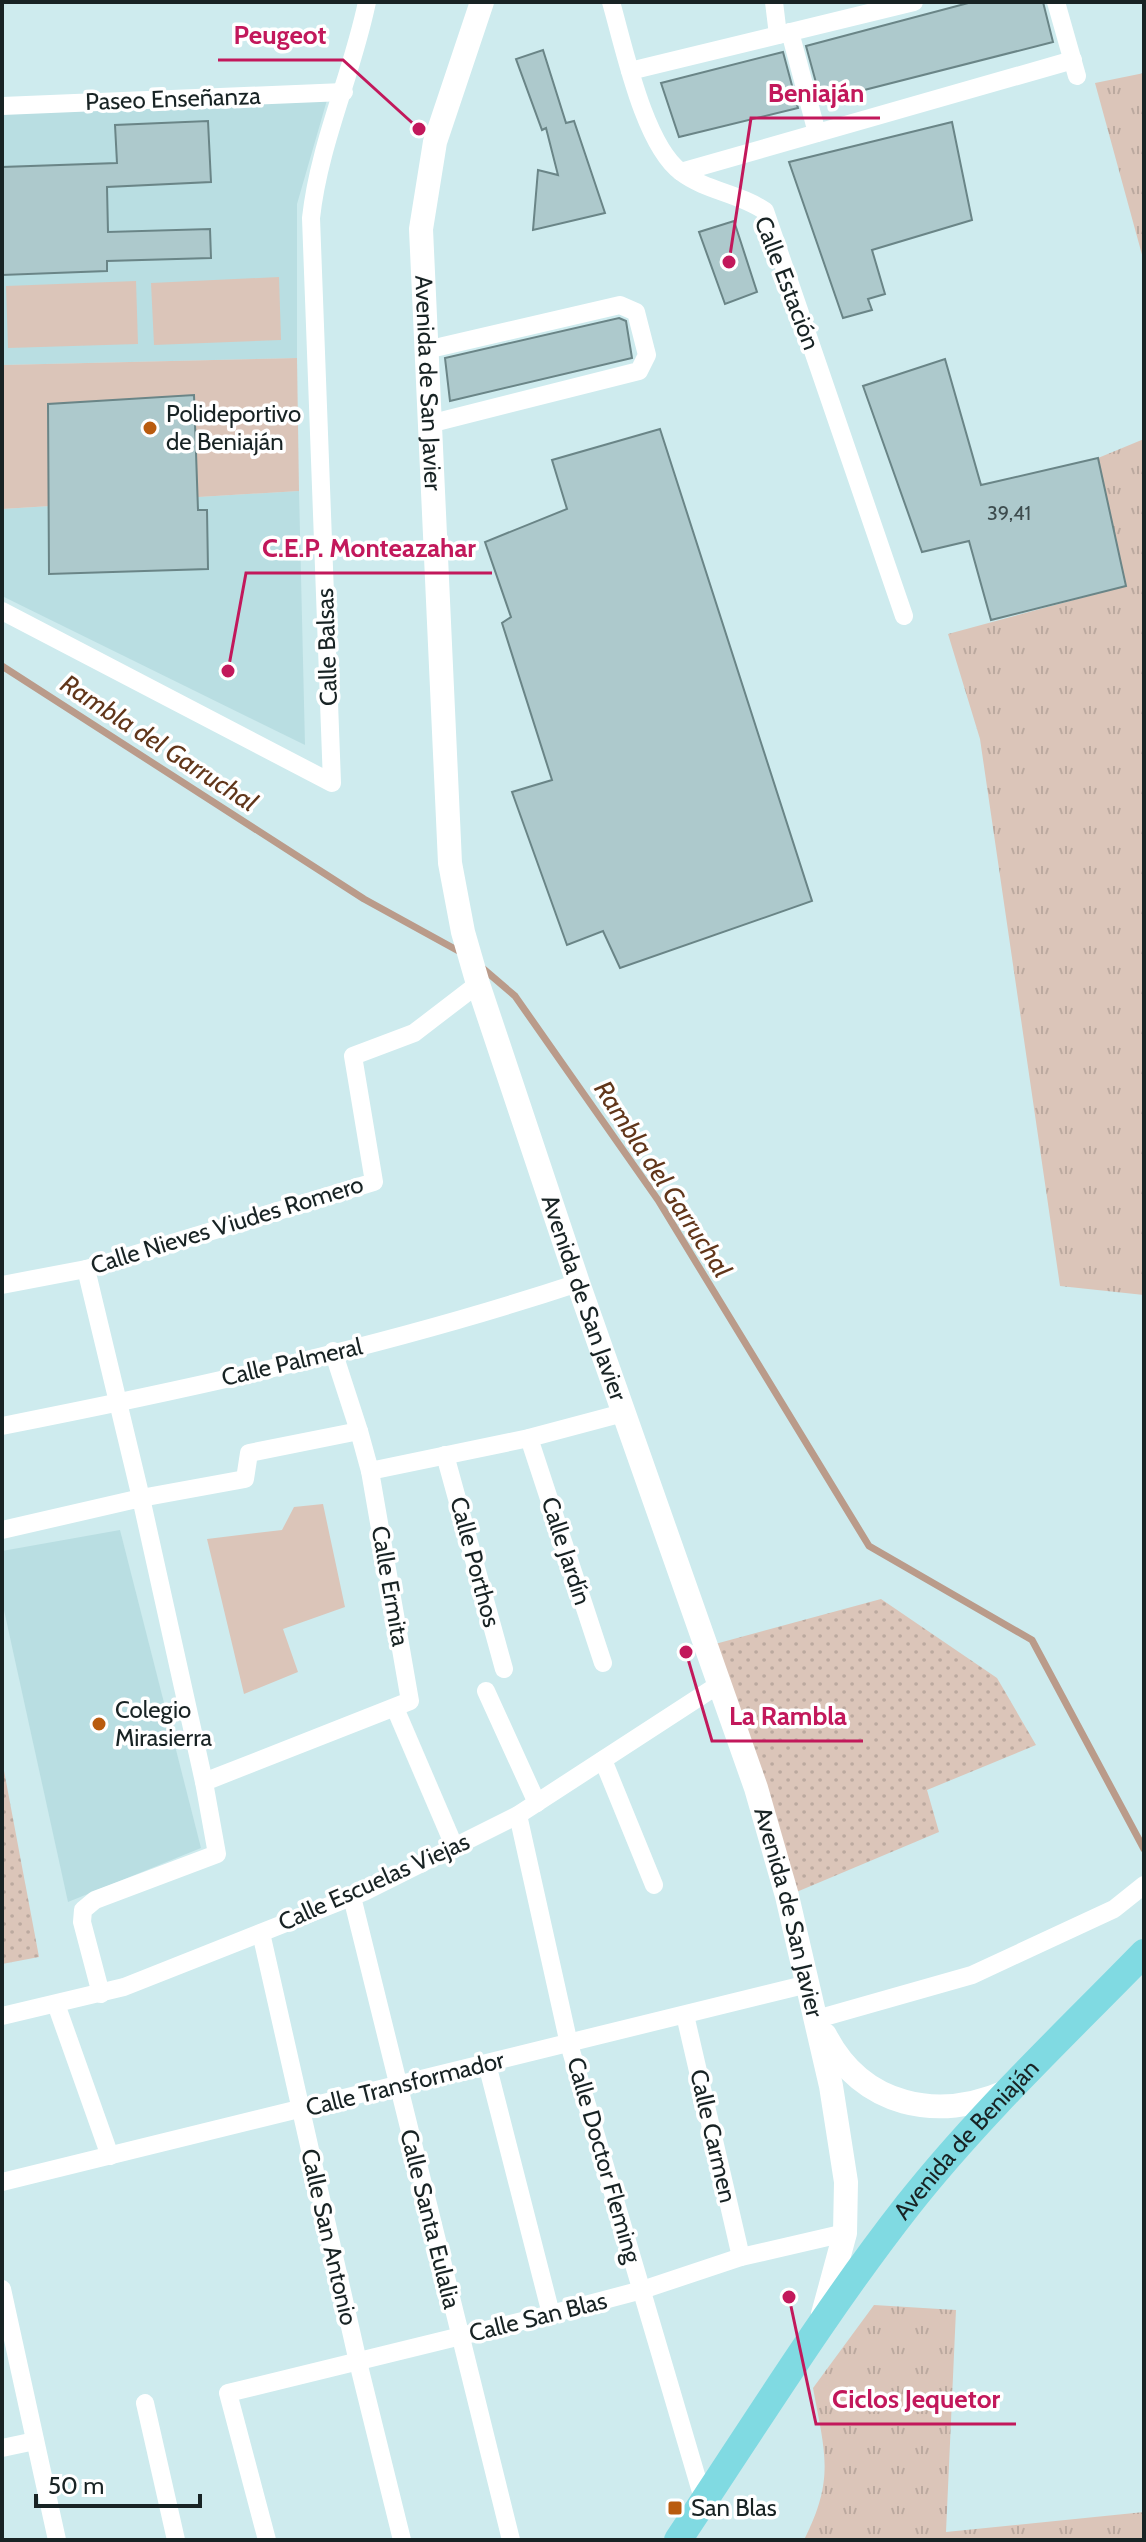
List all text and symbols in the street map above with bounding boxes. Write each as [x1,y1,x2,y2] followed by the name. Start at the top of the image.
[218,10,343,60] callout: Peugeot
[234,19,326,51] text: Peugeot
[751,68,880,118] callout: Beniaján
[768,77,864,109] text: Beniaján
[85,81,262,116] street label: Paseo Enseñanza
[749,212,826,354] street label: Calle Estación
[409,275,448,492] street label: Avenida de San Javier
[166,399,301,456] place label: Polideportivo de Beniaján
[141,419,159,437] marker: Polideportivo de Beniaján
[987,501,1031,525] house number: 39,41
[246,523,492,573] callout: C.E.P. Monteazahar
[262,532,476,564] text: C.E.P. Monteazahar
[310,587,343,707] street label: Calle Balsas
[55,667,263,819] water label: Rambla del Garruchal
[587,1075,739,1283] water label: Rambla del Garruchal
[87,1169,367,1280] street label: Calle Nieves Viudes Romero
[536,1191,633,1405] street label: Avenida de San Javier
[219,1331,365,1392] street label: Calle Palmeral
[535,1493,598,1608] street label: Calle Jardín
[444,1494,507,1630] street label: Calle Porthos
[366,1524,415,1649] street label: Calle Ermita
[712,1691,863,1741] callout: La Rambla
[115,1695,213,1752] place label: Colegio Mirasierra
[729,1700,847,1732] text: La Rambla
[90,1715,108,1733] marker: Colegio Mirasierra
[748,1804,830,2020] street label: Avenida de San Javier
[274,1826,474,1937] street label: Calle Escuelas Viejas
[303,2045,507,2122] street label: Calle Transformador
[887,2053,1045,2225] street label: Avenida de Beniaján
[561,2054,648,2267] street label: Calle Doctor Fleming
[684,2066,743,2205] street label: Calle Carmen
[394,2126,467,2312] street label: Calle Santa Eulalia
[295,2146,364,2328] street label: Calle San Antonio
[466,2285,610,2348] street label: Calle San Blas
[816,2374,1016,2424] callout: Ciclos Jequetor
[832,2383,1001,2415] text: Ciclos Jequetor
[36,2458,200,2508] scale bar
[48,2471,104,2500] text: 50 m
[691,2493,777,2522] place label: San Blas
[666,2499,684,2517] marker: San Blas

